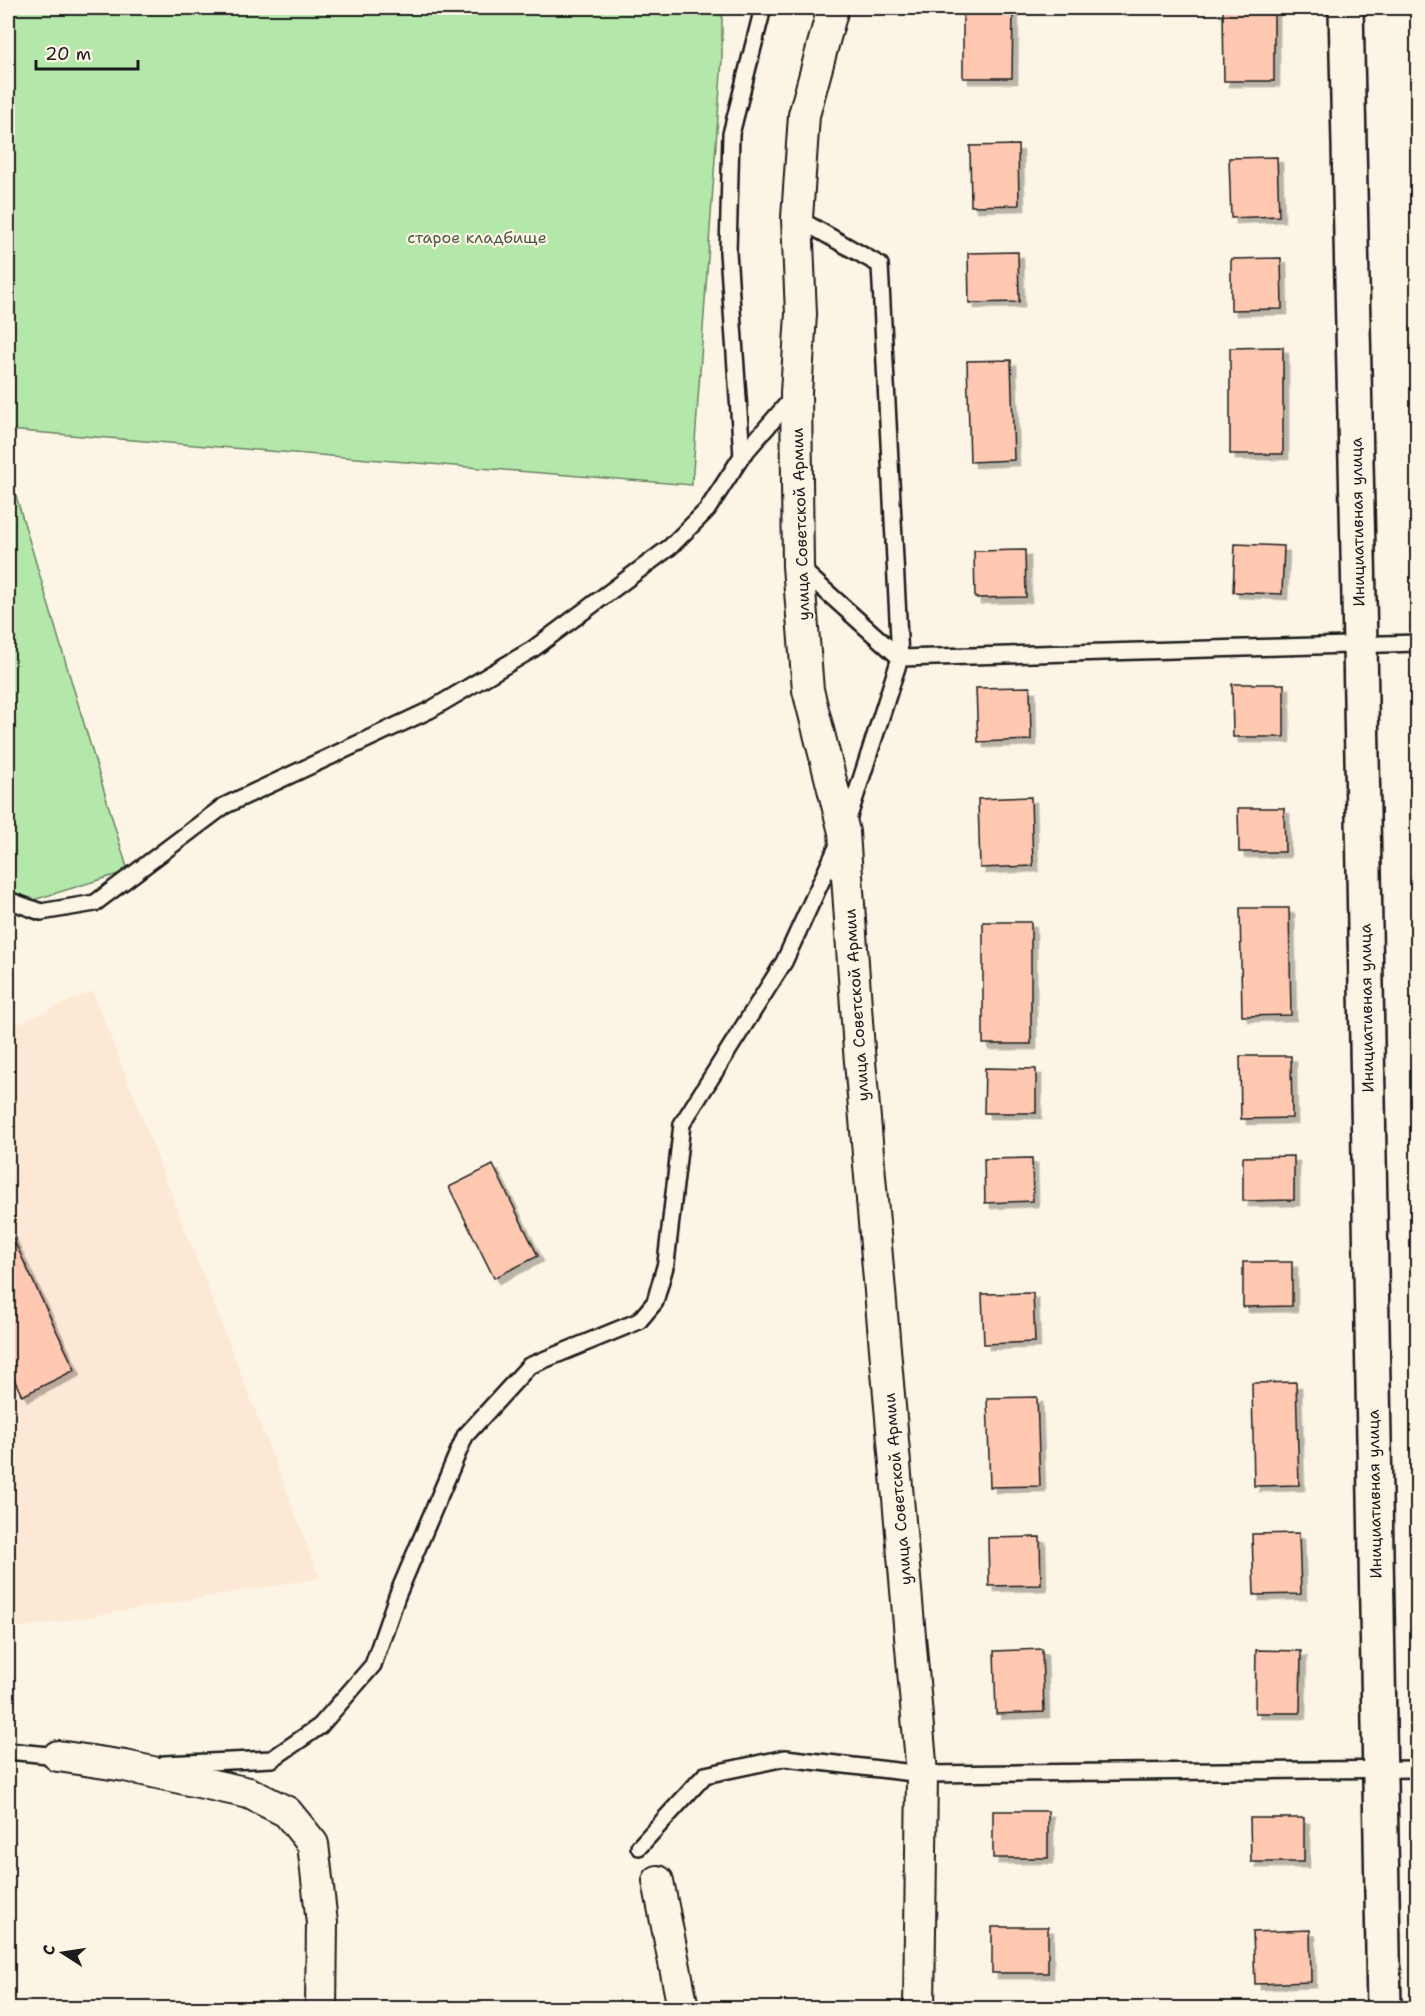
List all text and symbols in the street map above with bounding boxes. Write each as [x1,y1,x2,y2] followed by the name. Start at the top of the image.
[36,33,138,71] scale bar
[45,42,91,66] text: 20 m
[407,227,547,248] park label: старое кладбище
[787,427,814,621] street label: улица Советской Армии
[1346,437,1369,607] street label: Инициативная улица
[839,908,874,1102] street label: улица Советской Армии
[1355,923,1378,1093] street label: Инициативная улица
[879,1392,916,1586] street label: улица Советской Армии
[1363,1409,1386,1579] street label: Инициативная улица
[33,1923,93,1983] north arrow
[38,1943,60,1957] text: С

